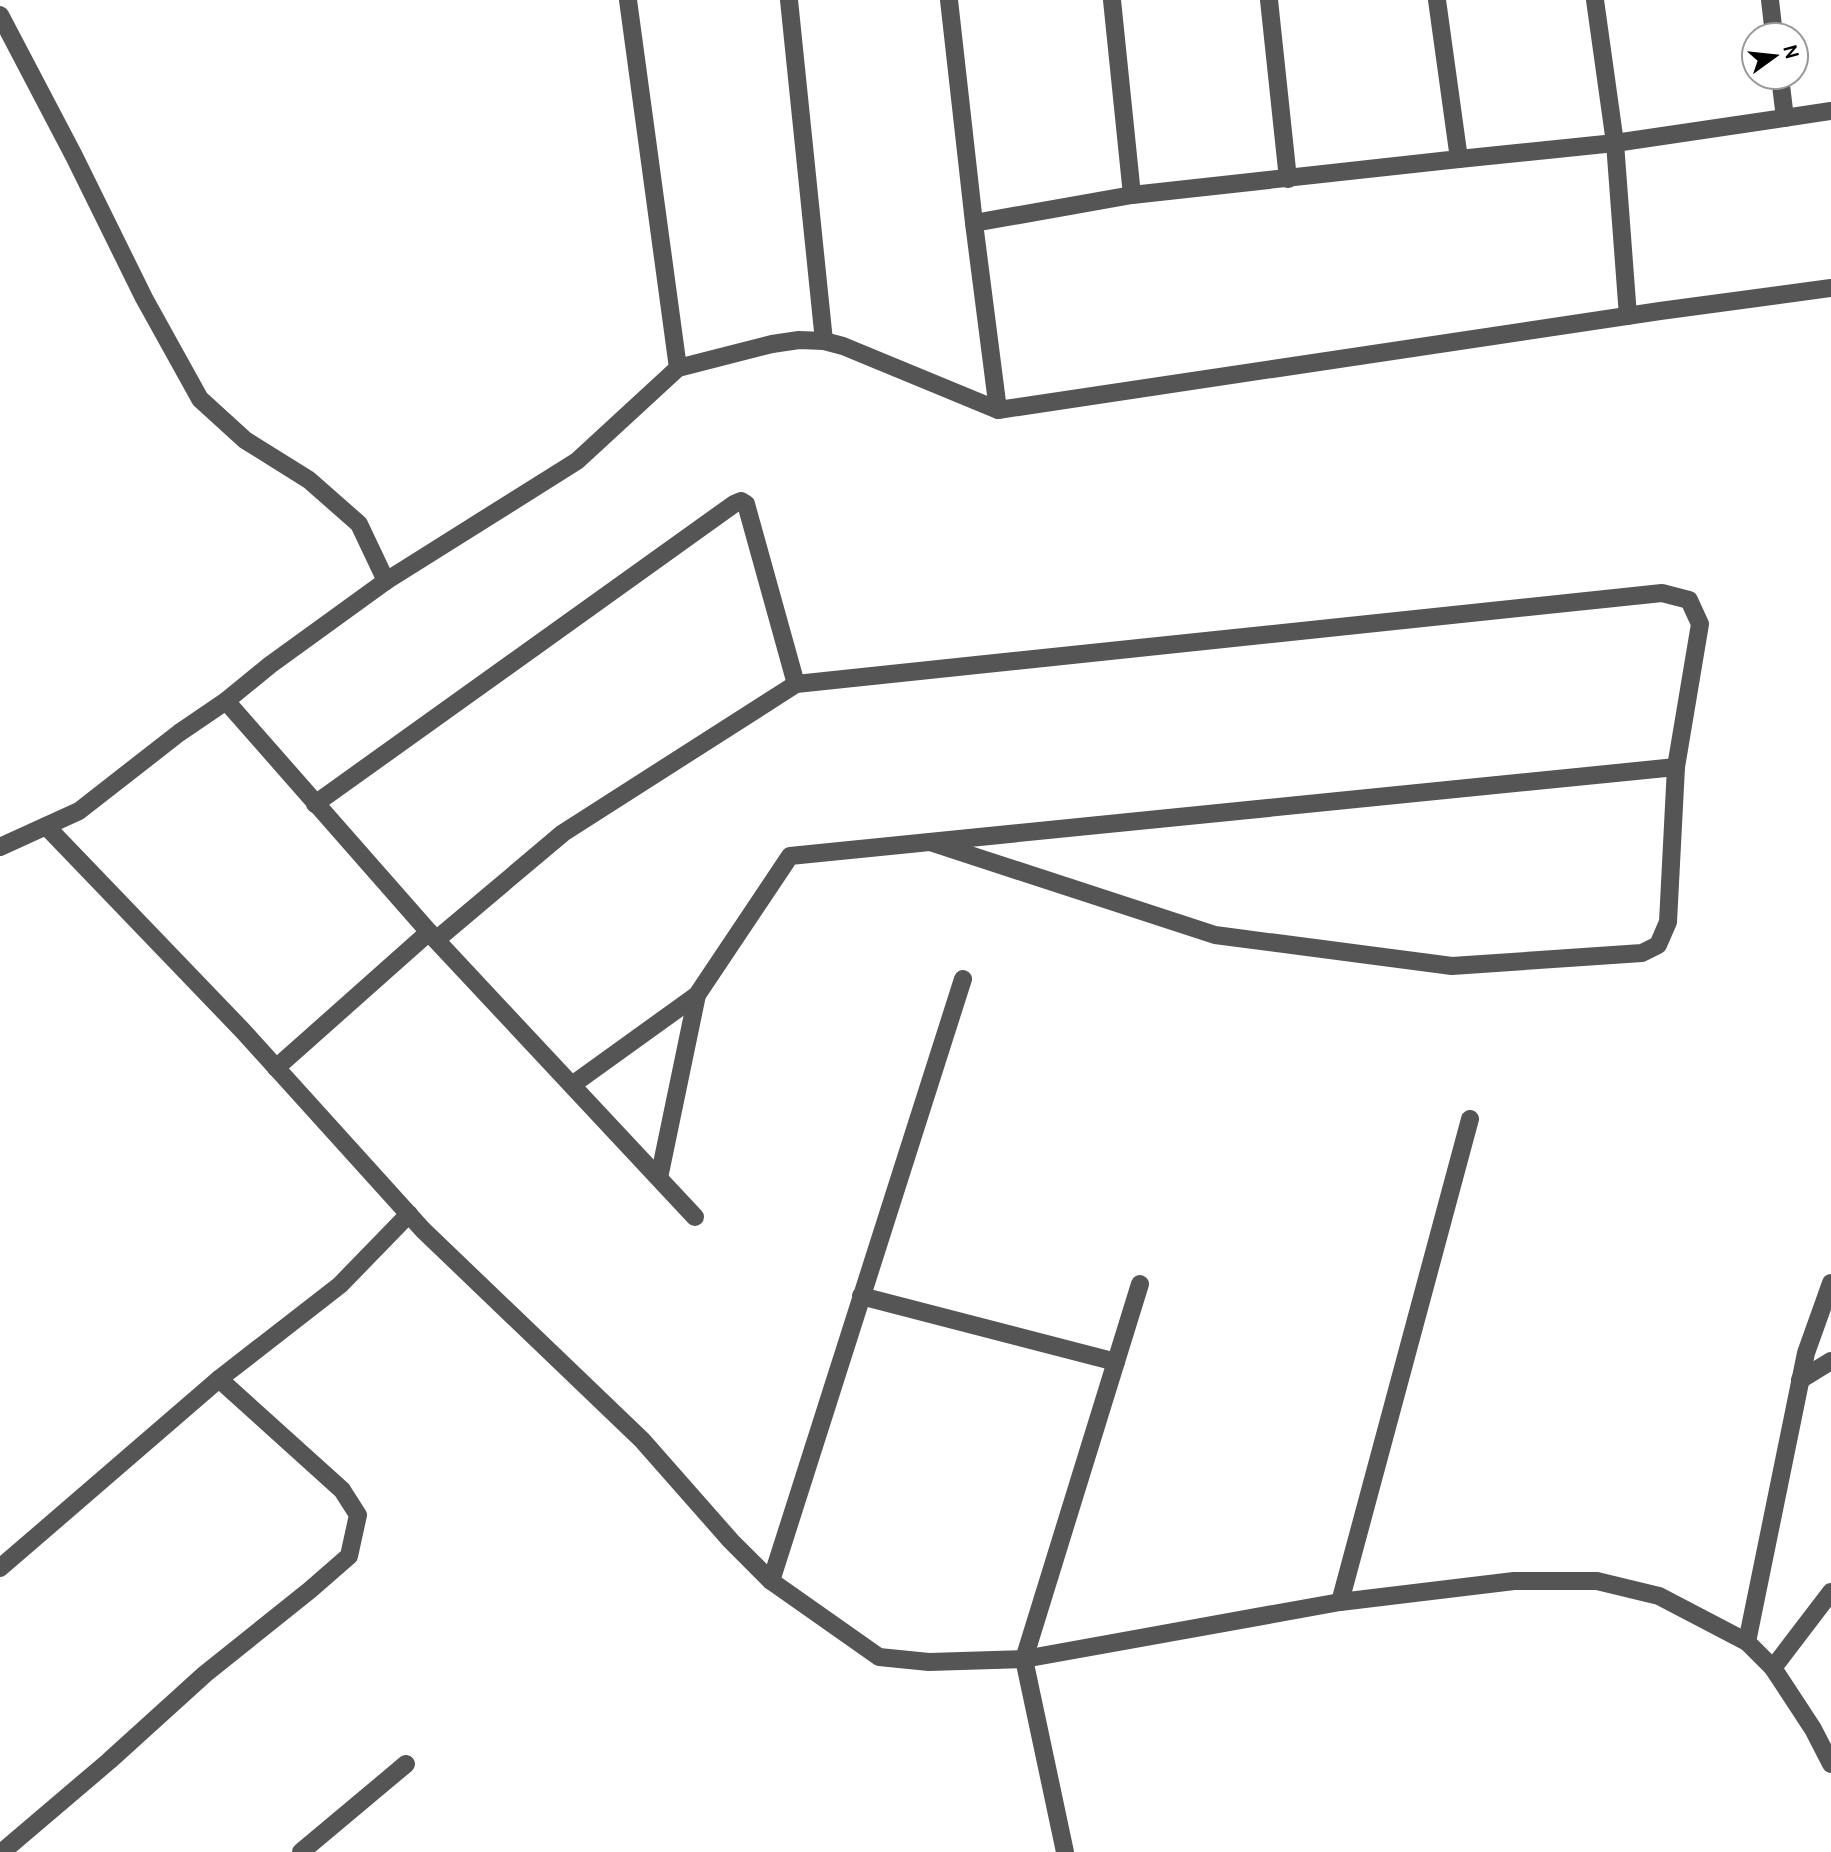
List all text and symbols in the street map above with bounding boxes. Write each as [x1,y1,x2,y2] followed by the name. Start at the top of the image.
[1740,21,1810,91] north arrow
[1778,42,1804,61] text: N

